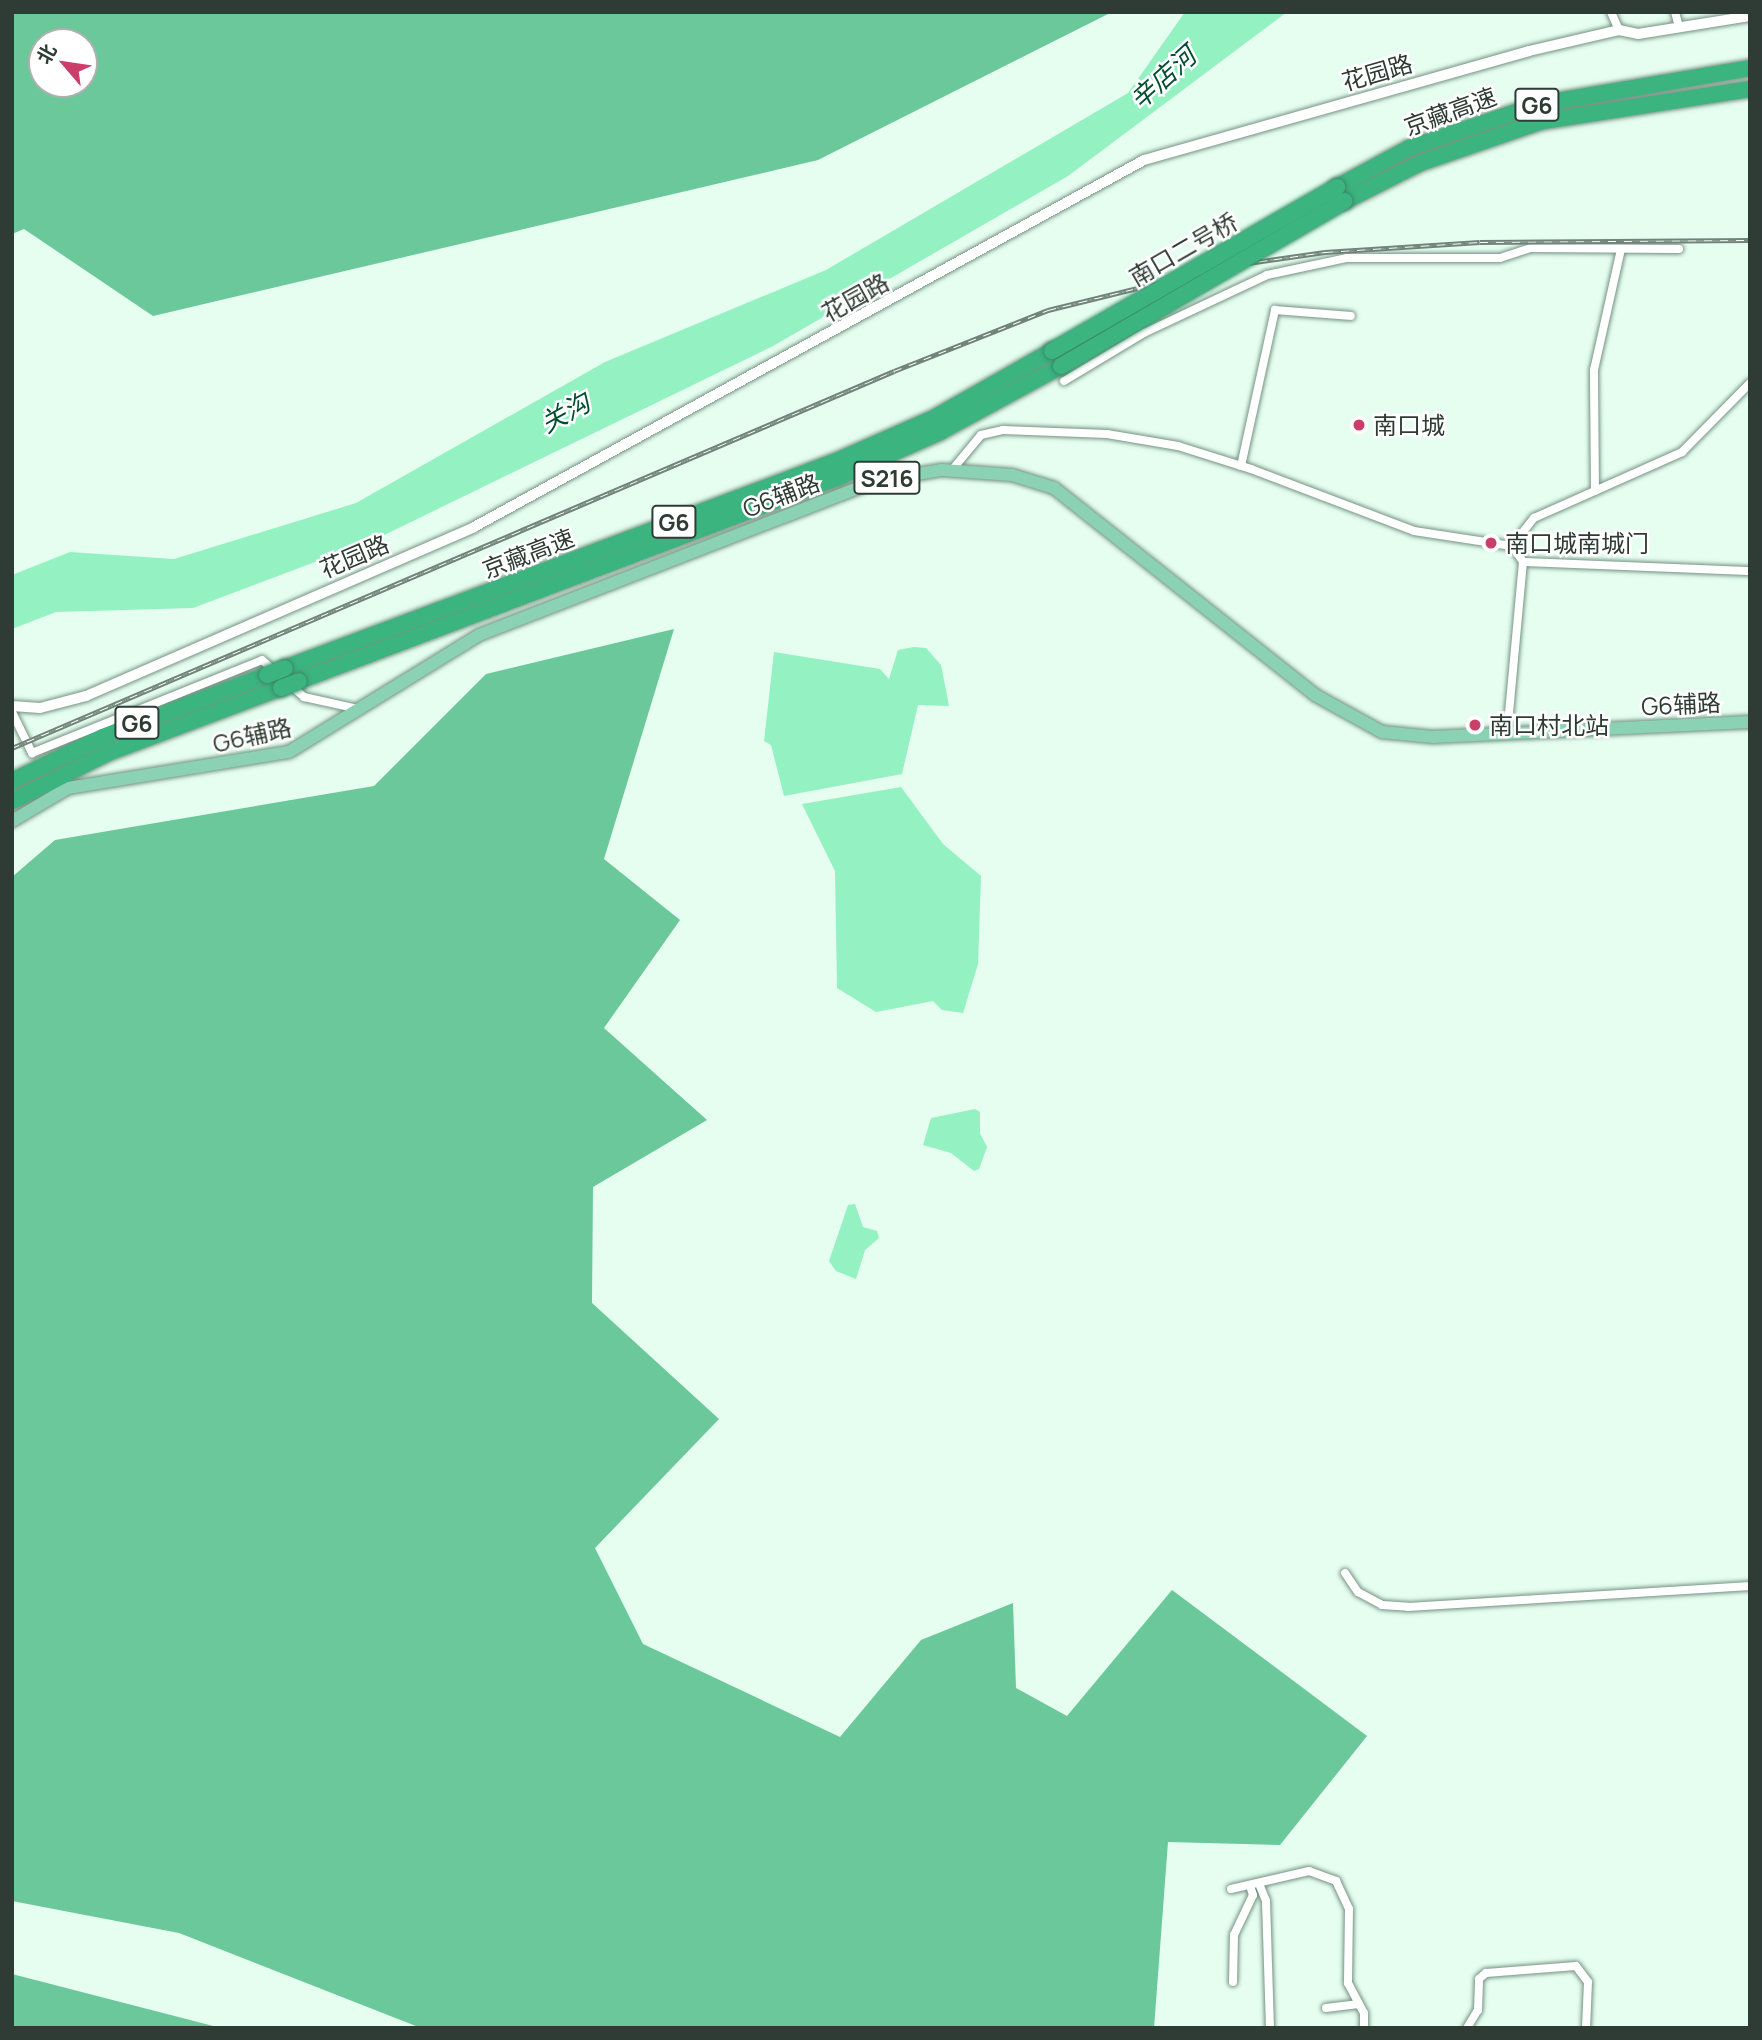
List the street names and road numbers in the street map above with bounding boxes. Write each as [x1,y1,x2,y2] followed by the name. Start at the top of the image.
[1338,48,1416,96] street label: 花园路
[1400,81,1500,141] street label: 京藏高速
[1514,86,1560,124] road number: G6
[1124,207,1242,291] street label: 南口二号桥
[817,267,893,327] street label: 花园路
[852,458,922,498] road number: S216
[739,467,823,523] street label: G6辅路
[651,502,697,542] road number: G6
[478,522,578,584] street label: 京藏高速
[315,529,393,583] street label: 花园路
[1640,688,1722,720] street label: G6辅路
[114,704,160,743] road number: G6
[210,712,294,758] street label: G6辅路

